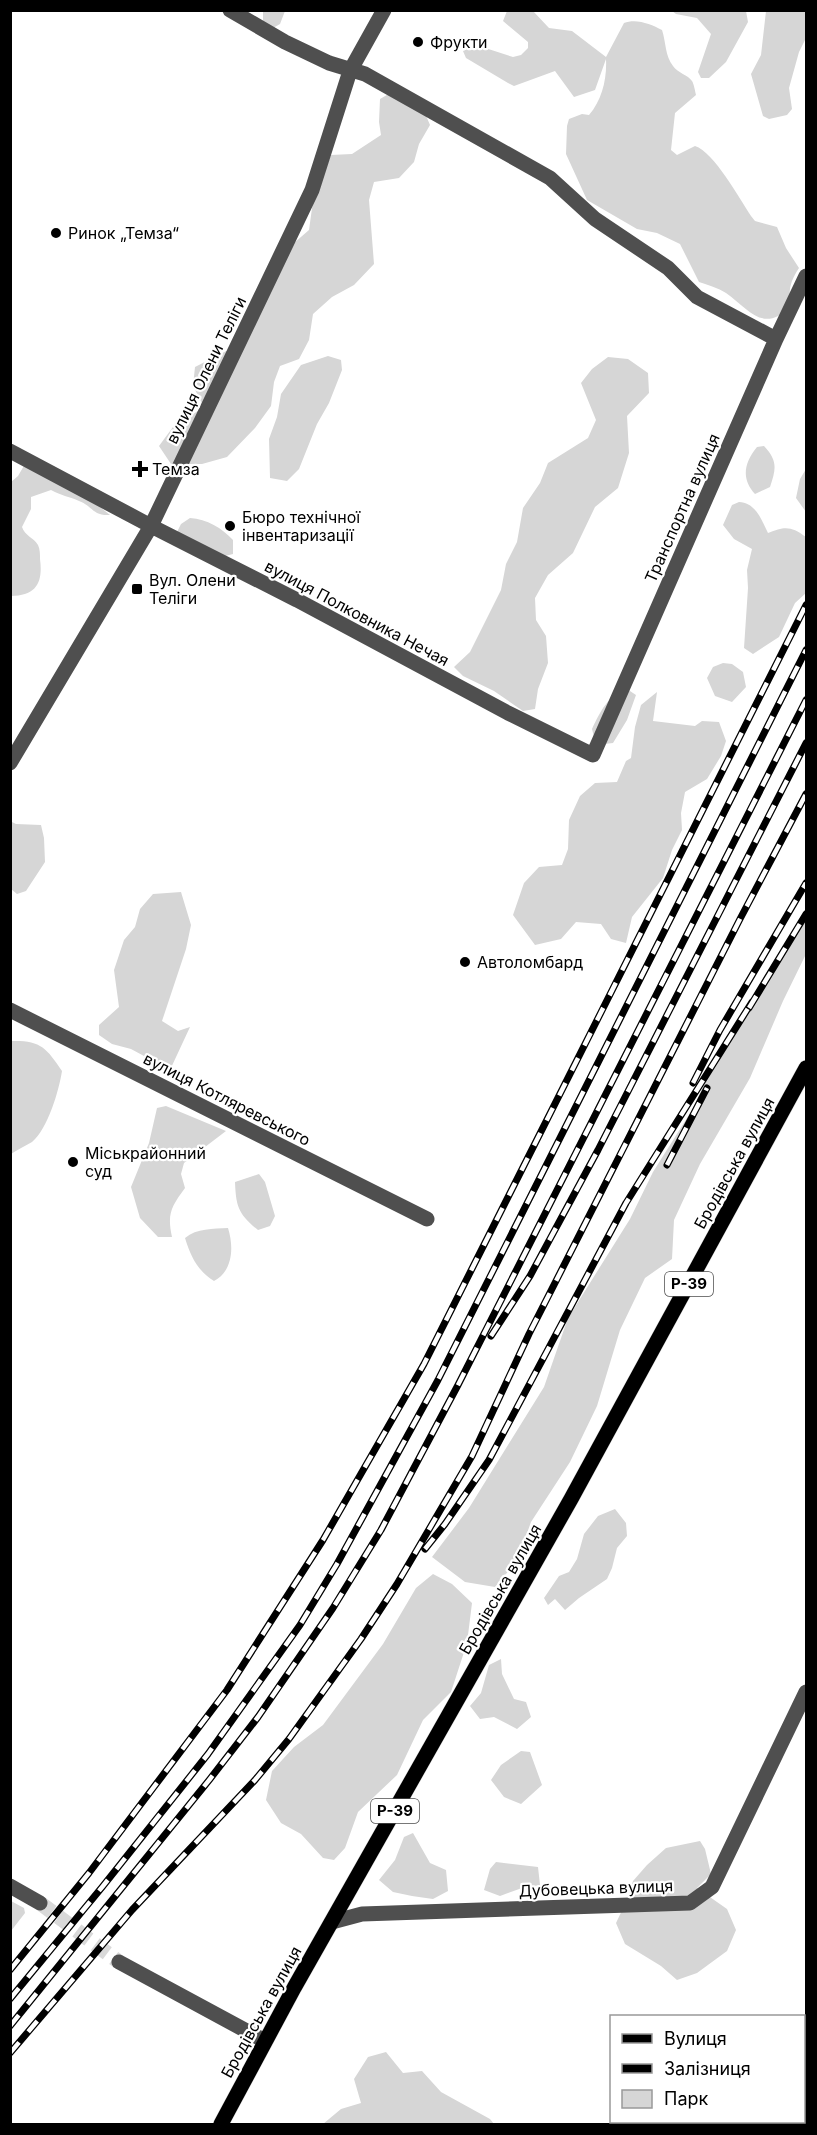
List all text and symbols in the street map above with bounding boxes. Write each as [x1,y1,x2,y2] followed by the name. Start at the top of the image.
[430,32,488,52] place label: Фрукти
[411,35,425,49] marker: Фрукти
[68,223,179,243] place label: Ринок „Темза“
[49,226,63,240] marker: Ринок „Темза“
[162,293,250,447] street label: вулиця Олени Теліги
[640,430,724,586] street label: Транспортна вулиця
[152,459,200,479] place label: Темза
[133,462,147,476] marker: Темза
[242,507,361,545] place label: Бюро технічної інвентаризації
[223,519,237,533] marker: Бюро технічної інвентаризації
[261,556,453,670] street label: вулиця Полковника Нечая
[149,570,236,608] place label: Вул. Олени Теліги
[130,582,144,596] marker: Вул. Олени Теліги
[477,952,583,972] place label: Автоломбард
[458,955,472,969] marker: Автоломбард
[140,1048,314,1150] street label: вулиця Котляревського
[690,1094,778,1232] street label: Бродівська вулиця
[85,1143,206,1181] place label: Міськрайонний суд
[66,1155,80,1169] marker: Міськрайонний суд
[665,1272,713,1296] road number: Р-39
[455,1520,545,1658] street label: Бродівська вулиця
[371,1799,419,1823] road number: Р-39
[518,1875,674,1901] street label: Дубовецька вулиця
[217,1943,305,2081] street label: Бродівська вулиця
[610,2015,805,2123] legend
[664,2028,727,2049] text: Вулиця
[664,2058,751,2079] text: Залізниця
[664,2088,709,2109] text: Парк

